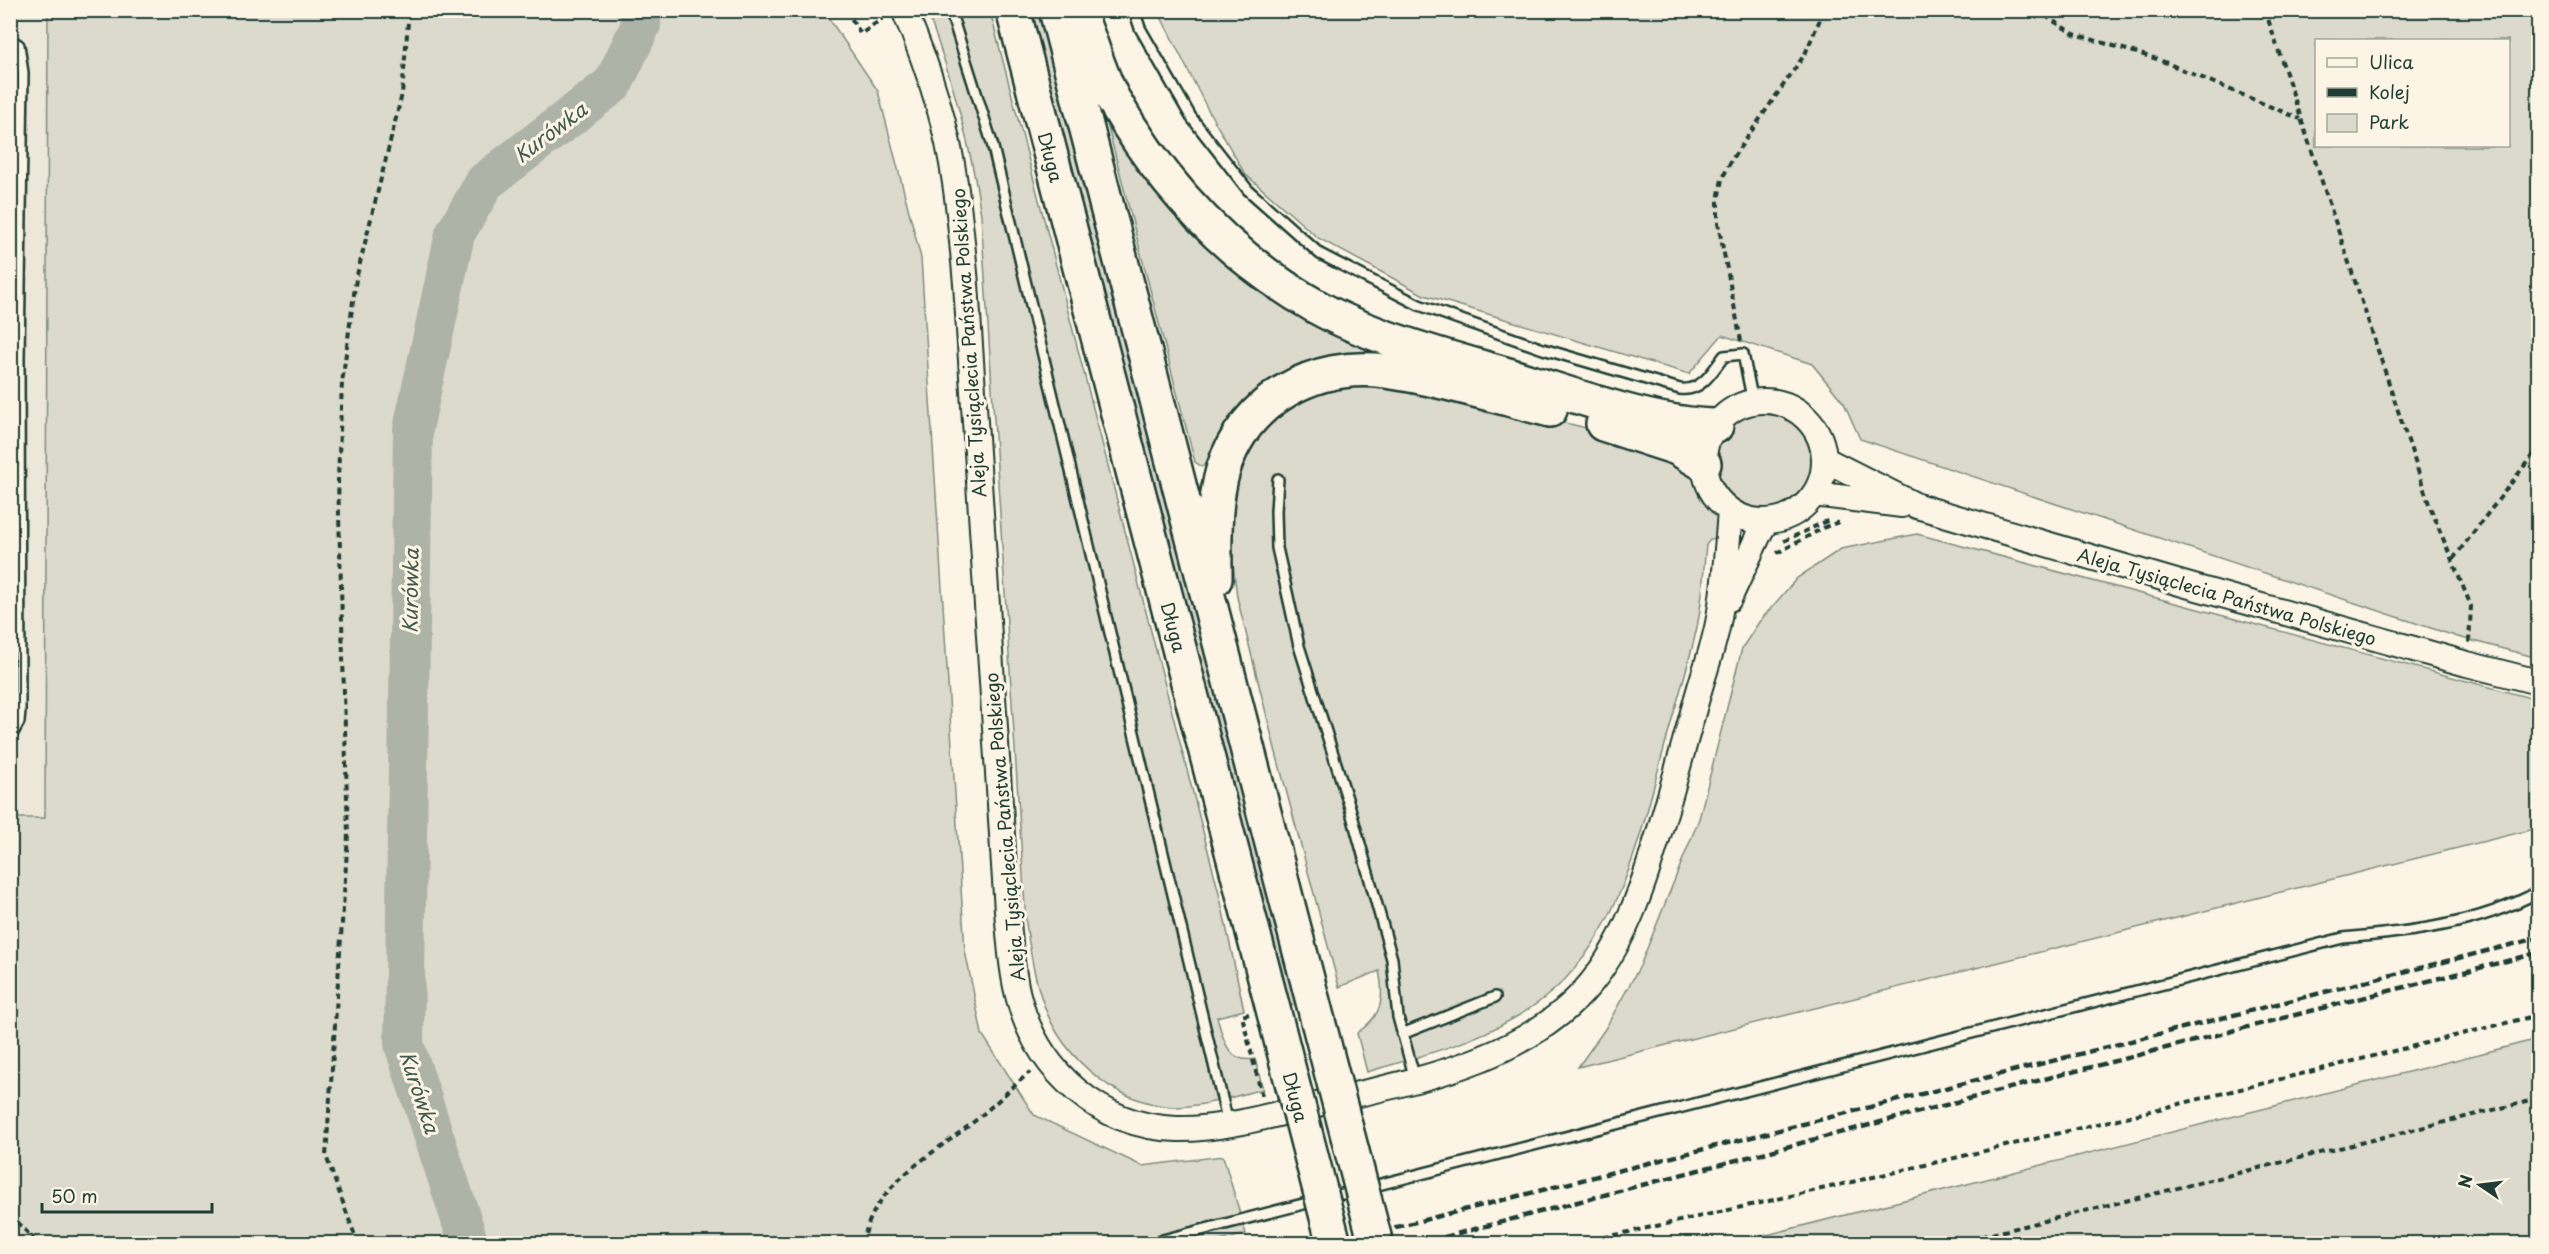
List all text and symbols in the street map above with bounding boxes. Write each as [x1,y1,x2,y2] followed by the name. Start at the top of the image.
[2315,39,2510,147] legend
[2369,48,2414,75] text: Ulica
[2369,78,2410,105] text: Kolej
[507,94,593,170] water label: Kurówka
[2369,108,2409,135] text: Park
[1031,129,1071,186] street label: Długa
[944,188,992,498] street label: Aleja Tysiąclecia Państwa Polskiego
[2074,540,2380,652] street label: Aleja Tysiąclecia Państwa Polskiego
[394,548,426,634] water label: Kurówka
[1154,599,1194,656] street label: Długa
[977,672,1031,982] street label: Aleja Tysiąclecia Państwa Polskiego
[393,1047,448,1138] water label: Kurówka
[1276,1069,1316,1126] street label: Długa
[2450,1155,2510,1215] north arrow
[2451,1172,2478,1190] text: N
[42,1176,212,1214] scale bar
[51,1182,98,1209] text: 50 m

